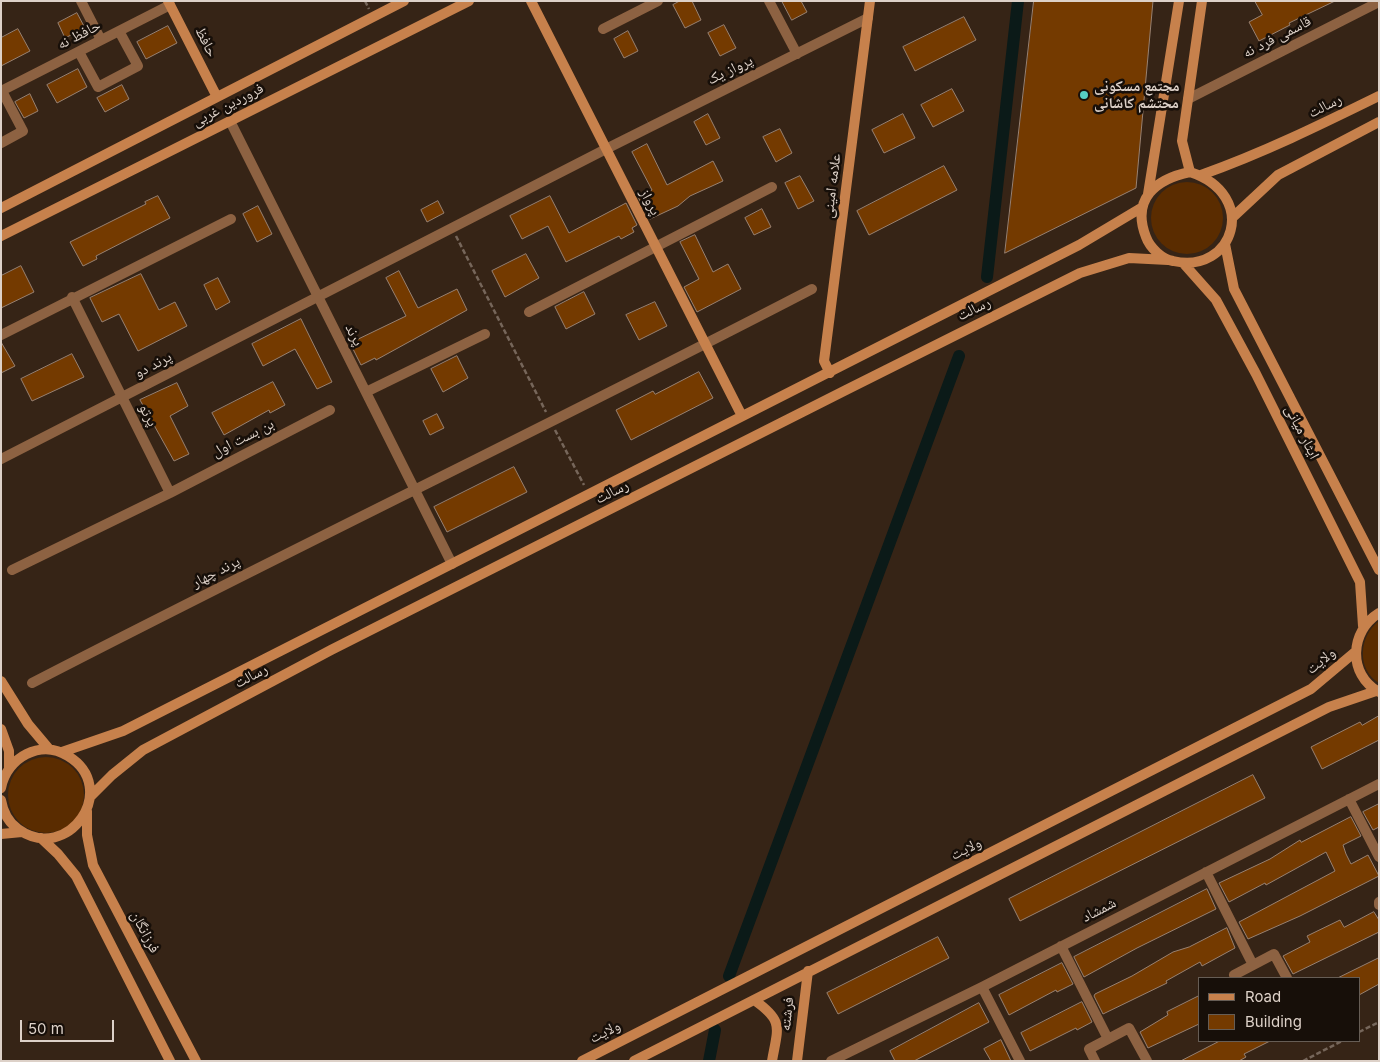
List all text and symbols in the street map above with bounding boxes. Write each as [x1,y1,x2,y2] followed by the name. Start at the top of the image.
[1240,12,1314,62] street label: قاسمی فرد نه
[54,16,104,54] street label: حافظ نه
[191,24,221,60] street label: حافظ
[704,51,756,89] street label: پرواز یک
[1094,77,1180,112] place label: مجتمع مسکونی محتشم کاشانی
[189,79,267,131] street label: فروردین غربی
[1078,89,1090,101] marker: مجتمع مسکونی محتشم کاشانی
[1305,90,1345,122] street label: رسالت
[819,153,845,219] street label: علامه امینی
[636,186,664,218] street label: پرواز
[954,293,994,325] street label: رسالت
[341,321,367,349] street label: پرند
[131,348,175,382] street label: پرند دو
[135,401,161,429] street label: پرتو
[1281,402,1323,462] street label: ایثار میانی
[209,415,277,461] street label: بن بست اول
[592,476,632,508] street label: رسالت
[189,552,243,592] street label: پرند چهار
[1303,644,1339,678] street label: ولایت
[231,660,271,692] street label: رسالت
[948,834,984,864] street label: ولایت
[1079,894,1119,926] street label: شمشاد
[126,908,164,956] street label: فرزانگان
[1198,977,1360,1042] legend
[1245,987,1281,1006] text: Road
[776,996,798,1032] street label: فرشته
[22,1010,116,1042] scale bar
[1245,1012,1302,1031] text: Building
[587,1017,623,1047] street label: ولایت
[28,1019,64,1038] text: 50 m

